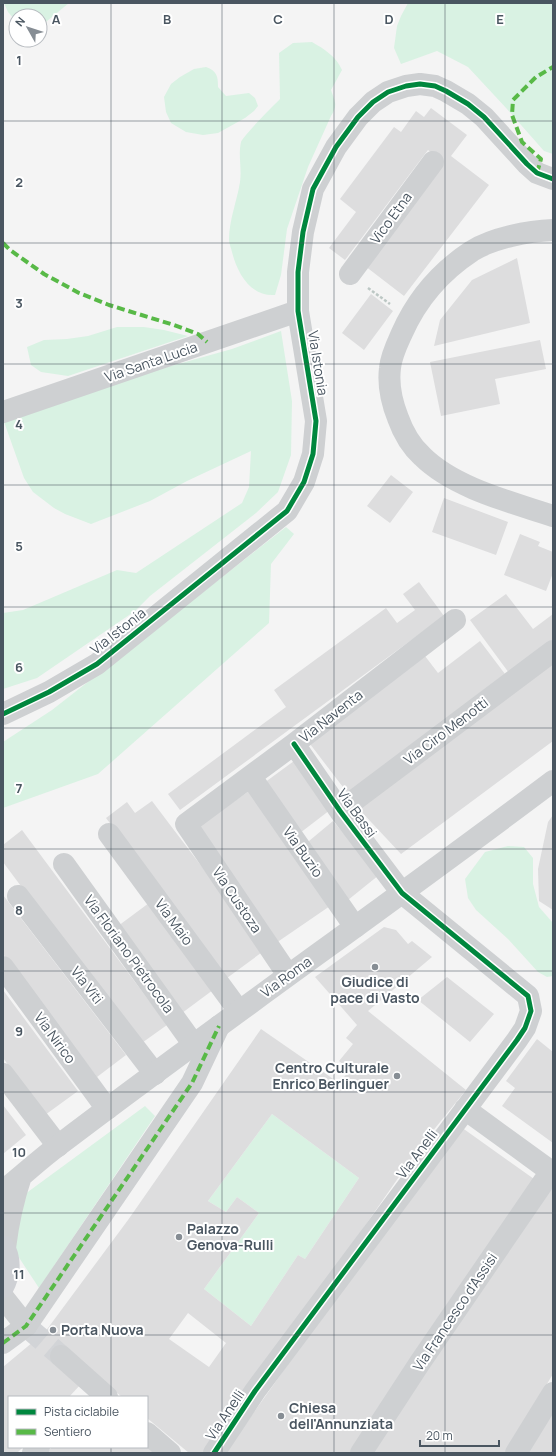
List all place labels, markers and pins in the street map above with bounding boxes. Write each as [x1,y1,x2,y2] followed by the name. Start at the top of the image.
[370,962,380,972] marker: Giudice di pace di Vasto
[330,972,420,1007] place label: Giudice di pace di Vasto
[272,1058,389,1093] place label: Centro Culturale Enrico Berlinguer
[392,1071,402,1081] marker: Centro Culturale Enrico Berlinguer
[187,1219,274,1254] place label: Palazzo Genova-Rulli
[174,1232,184,1242] marker: Palazzo Genova-Rulli
[61,1320,144,1339] place label: Porta Nuova
[48,1325,58,1335] marker: Porta Nuova
[289,1398,393,1433] place label: Chiesa dell'Annunziata
[276,1411,286,1421] marker: Chiesa dell'Annunziata

